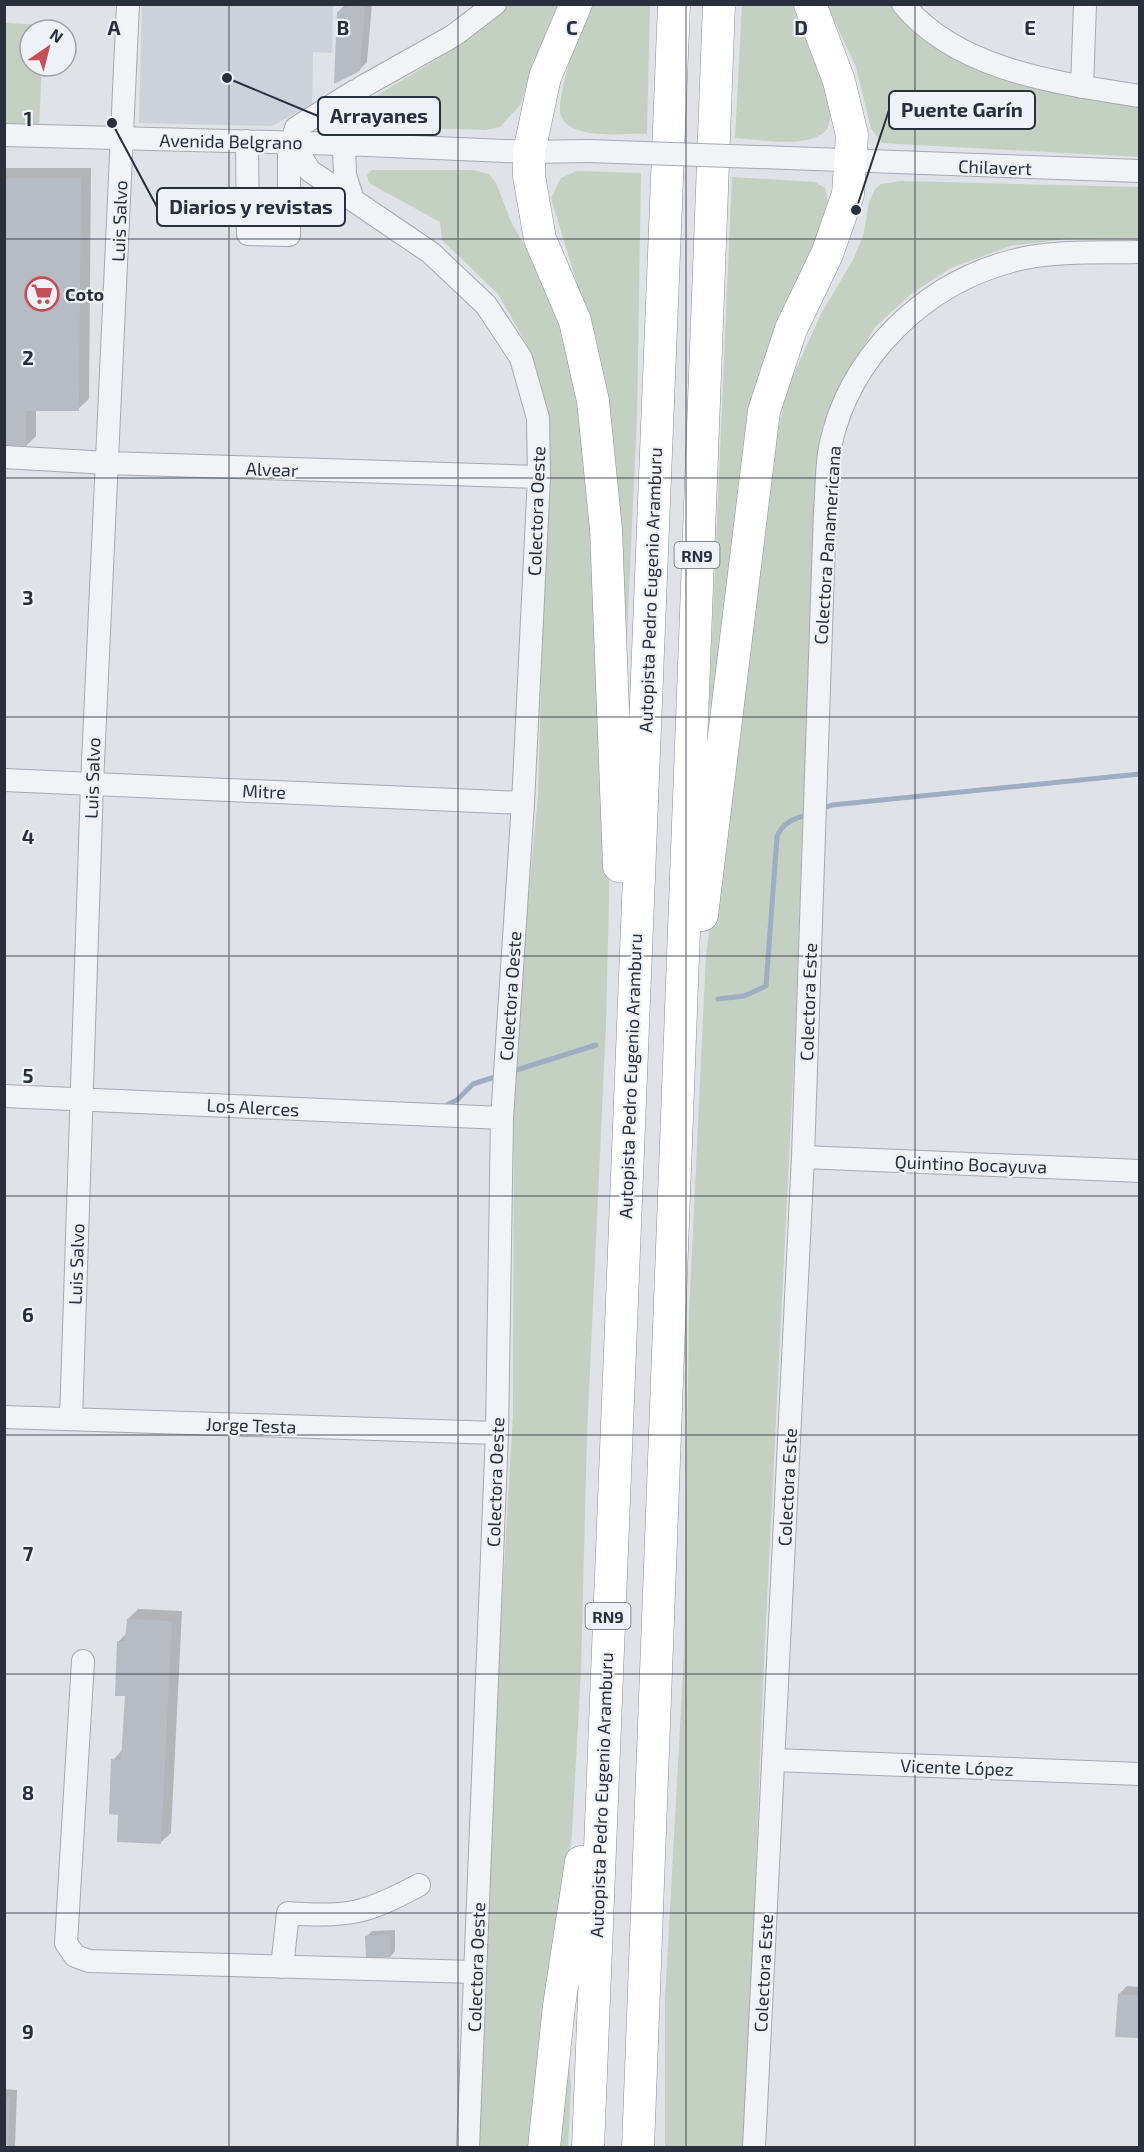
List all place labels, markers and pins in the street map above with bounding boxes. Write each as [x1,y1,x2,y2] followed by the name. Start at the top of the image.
[889,91,1035,129] callout: Puente Garín
[318,97,440,135] callout: Arrayanes
[157,188,345,226] callout: Diarios y revistas
[24,276,60,312] supermarket icon: Coto
[65,283,104,305] place label: Coto

